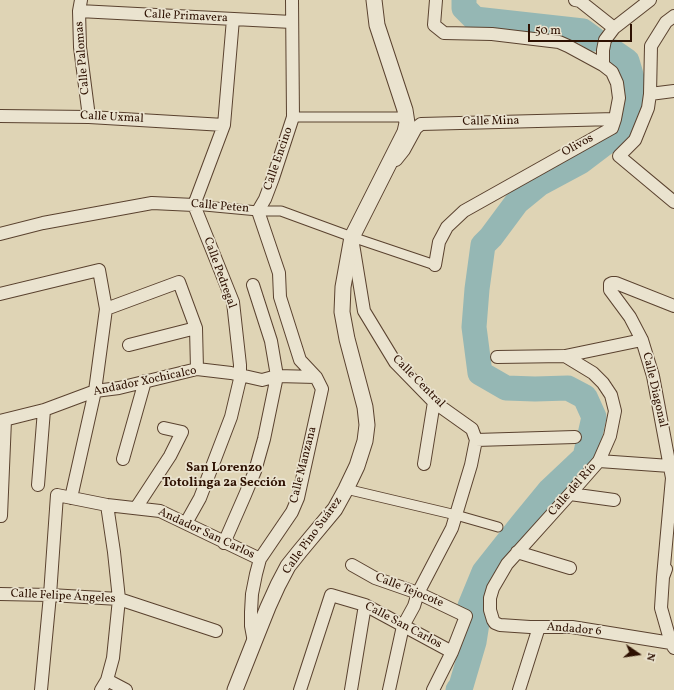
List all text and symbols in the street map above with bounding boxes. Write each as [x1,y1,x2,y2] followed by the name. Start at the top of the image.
[144,8,228,26] street label: Calle Primavera
[530,16,634,42] scale bar
[73,21,93,95] street label: Calle Palomas
[535,23,561,39] text: 50 m
[80,109,144,127] street label: Calle Uxmal
[462,114,520,130] street label: Calle Mina
[261,125,297,193] street label: Calle Encino
[560,132,596,160] street label: Olivos
[190,197,250,217] street label: Calle Peten
[199,235,239,311] street label: Calle Pedregal
[638,351,670,429] street label: Calle Diagonal
[389,353,447,411] street label: Calle Central
[92,364,198,400] street label: Andador Xochicalco
[288,425,320,505] street label: Calle Manzana
[546,460,600,520] street label: Calle del Río
[162,461,286,492] district label: San Lorenzo Totolinga 2a Sección
[280,495,346,577] street label: Calle Pino Suárez
[155,505,257,563] street label: Andador San Carlos
[373,571,445,611] street label: Calle Tejocote
[10,587,116,607] street label: Calle Felipe Ángeles
[362,600,444,652] street label: Calle San Carlos
[546,620,602,640] street label: Andador 6
[618,634,658,674] north arrow
[642,651,658,662] text: N

